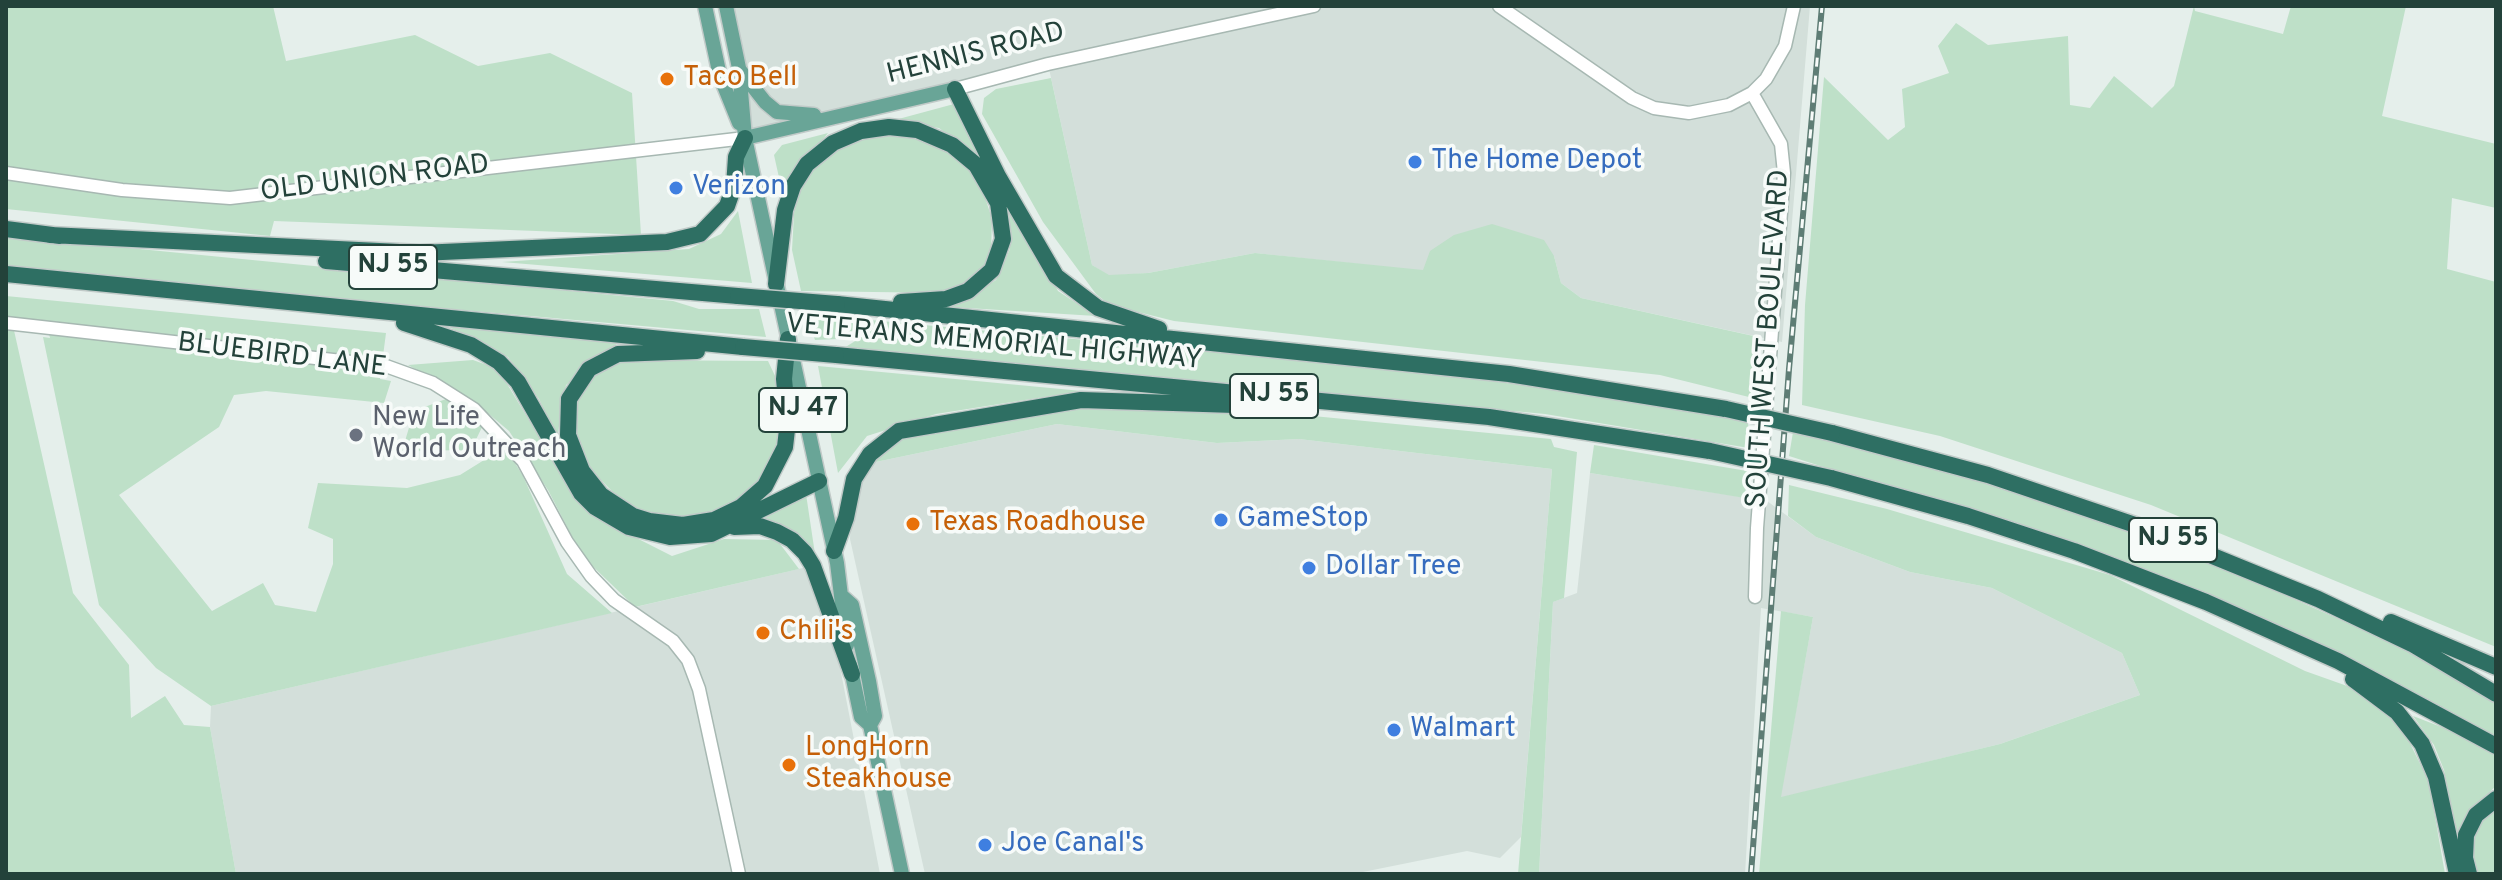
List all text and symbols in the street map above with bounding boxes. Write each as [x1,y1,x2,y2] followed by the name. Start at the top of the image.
[884,17,1068,93] street label: HENNIS ROAD
[683,62,797,96] place label: Taco Bell
[658,70,676,88] marker: Taco Bell
[1431,145,1642,179] place label: The Home Depot
[259,149,491,211] street label: OLD UNION ROAD
[1406,153,1424,171] marker: The Home Depot
[1741,168,1799,510] street label: SOUTH WEST BOULEVARD
[692,171,786,205] place label: Verizon
[667,179,685,197] marker: Verizon
[349,245,437,289] road number: NJ 55
[784,309,1204,379] street label: VETERANS MEMORIAL HIGHWAY
[175,327,389,387] street label: BLUEBIRD LANE
[1230,374,1318,418] road number: NJ 55
[759,388,847,432] road number: NJ 47
[372,402,567,468] place label: New Life World Outreach
[347,426,365,444] marker: New Life World Outreach
[1237,503,1369,537] place label: GameStop
[929,507,1146,541] place label: Texas Roadhouse
[1212,511,1230,529] marker: GameStop
[904,515,922,533] marker: Texas Roadhouse
[2129,518,2217,562] road number: NJ 55
[1325,551,1461,585] place label: Dollar Tree
[1300,559,1318,577] marker: Dollar Tree
[779,616,854,650] place label: Chili's
[754,624,772,642] marker: Chili's
[1410,713,1516,747] place label: Walmart
[1385,721,1403,739] marker: Walmart
[805,732,952,798] place label: LongHorn Steakhouse
[780,756,798,774] marker: LongHorn Steakhouse
[1001,828,1144,862] place label: Joe Canal's
[976,836,994,854] marker: Joe Canal's

